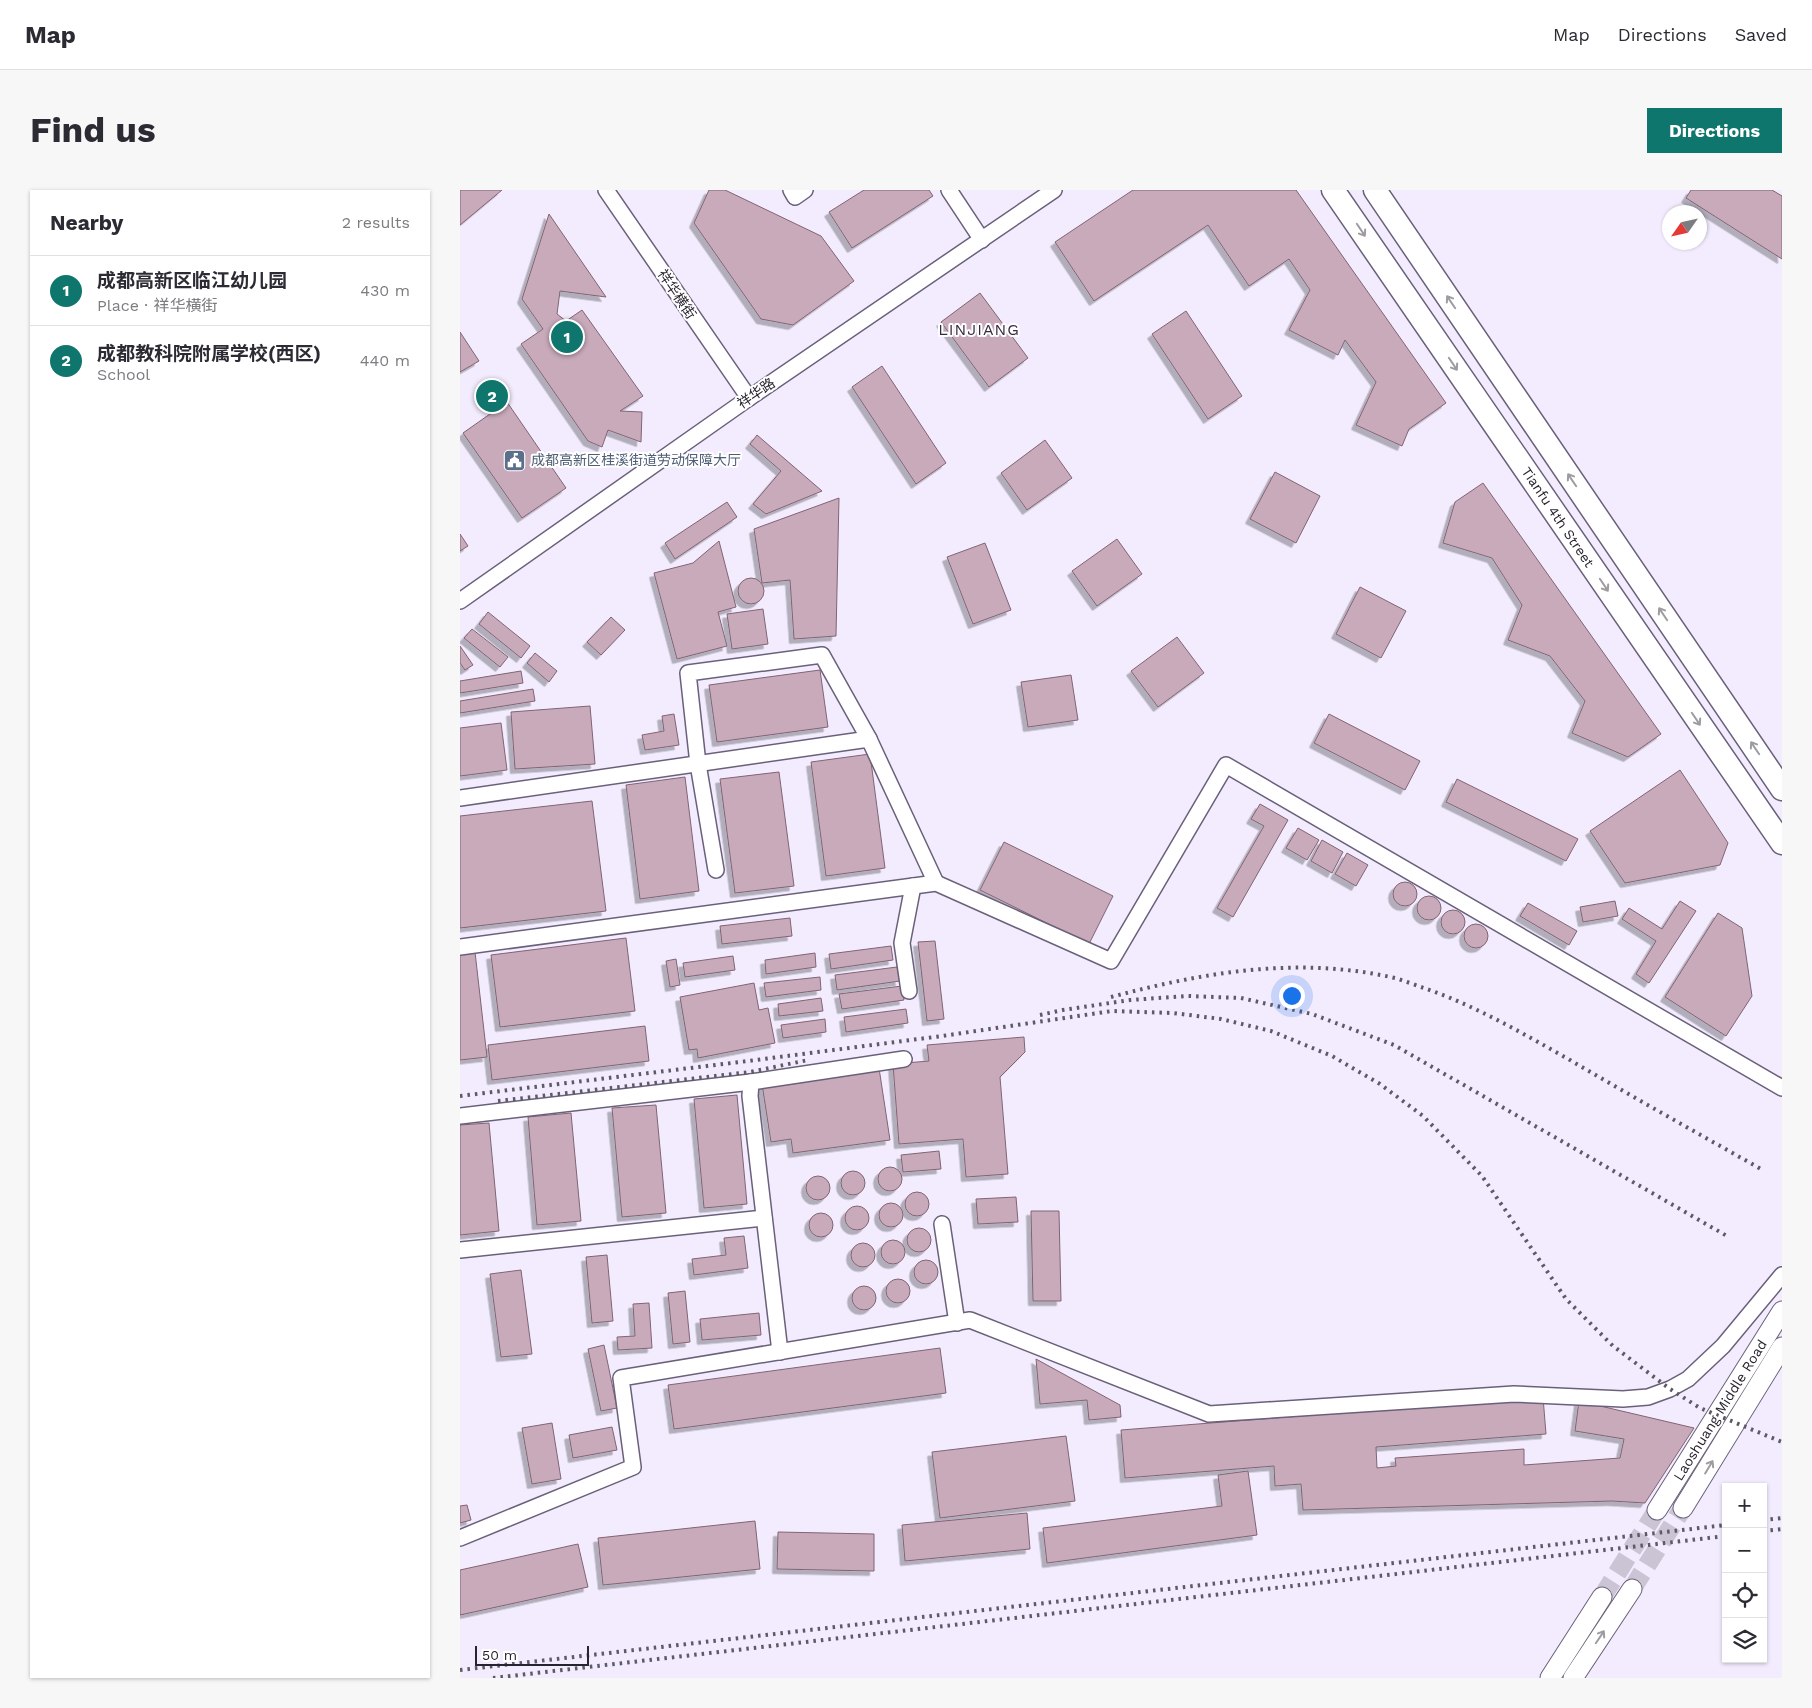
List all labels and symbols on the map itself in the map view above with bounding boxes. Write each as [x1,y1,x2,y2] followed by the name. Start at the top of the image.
[1662,205,1707,250] north arrow
[1356,223,1366,237] one-way arrow
[655,266,699,322] street label: 祥华横街
[1446,295,1456,309] one-way arrow
[551,318,583,356] pin: 1
[938,320,1020,339] district label: LINJIANG
[1448,357,1458,371] one-way arrow
[734,375,778,411] street label: 祥华路
[476,377,508,415] pin: 2
[503,448,527,472] public building icon: 成都高新区桂溪街道劳动保障大厅
[531,452,741,468] place label: 成都高新区桂溪街道劳动保障大厅
[1519,464,1598,570] street label: Tianfu 4th Street
[1567,473,1577,487] one-way arrow
[1599,577,1609,591] one-way arrow
[1658,607,1668,621] one-way arrow
[1691,711,1701,725] one-way arrow
[1749,741,1760,755] one-way arrow
[1279,983,1305,1009] your location
[1670,1337,1770,1483] street label: Laoshuang Middle Road
[1704,1460,1714,1474] one-way arrow
[1596,1631,1606,1645] one-way arrow
[475,1643,589,1666] scale bar

